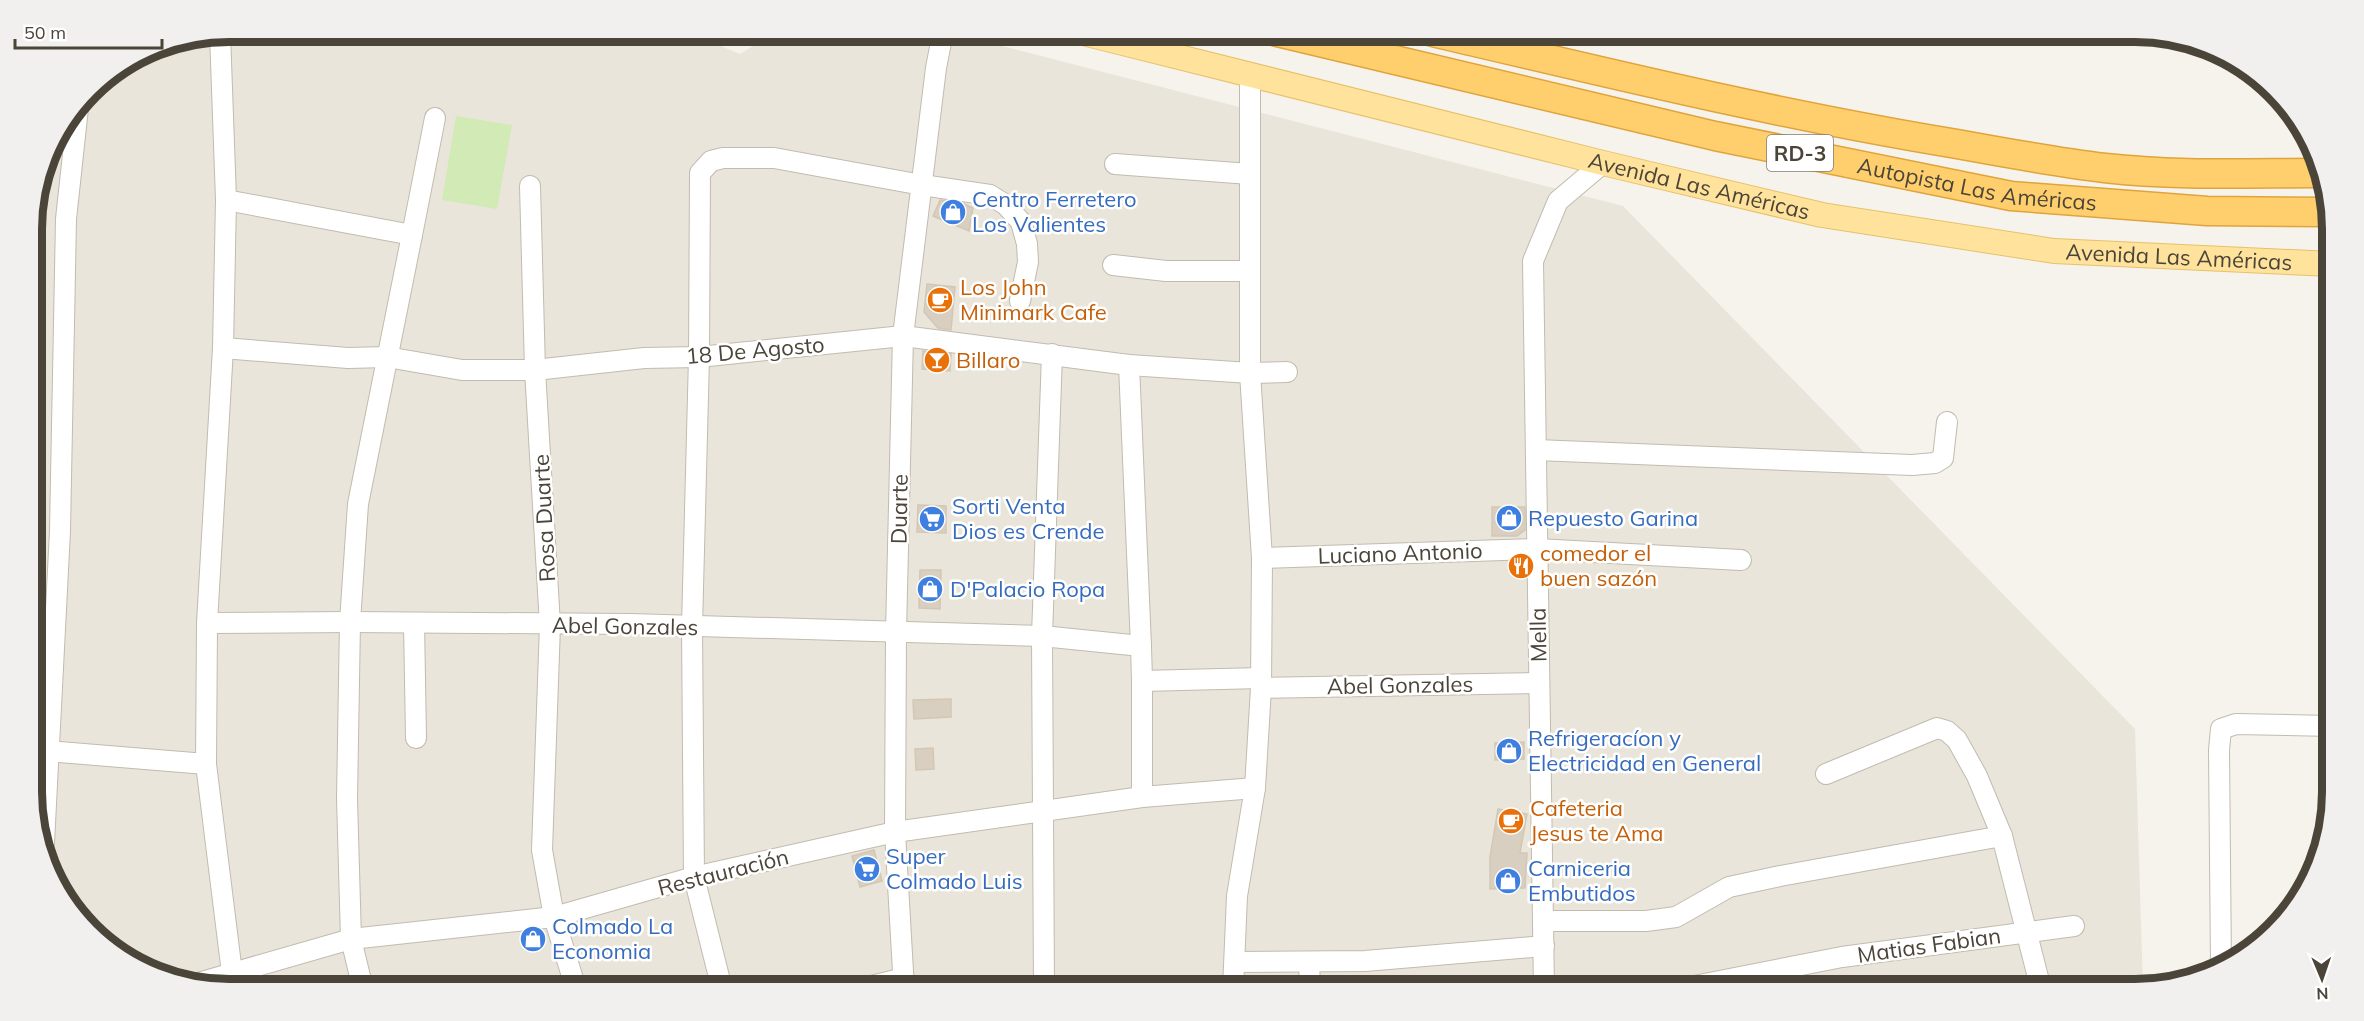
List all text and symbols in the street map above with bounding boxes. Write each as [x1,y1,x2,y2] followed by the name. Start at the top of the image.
[15,12,162,50] scale bar
[24,21,66,44] text: 50 m
[1767,135,1833,171] road number: RD-3
[1585,146,1813,226] street label: Avenida Las Américas
[1855,151,2098,217] street label: Autopista Las Américas
[972,185,1137,238] place label: Centro Ferretero Los Valientes
[938,197,968,227] shop icon: Centro Ferretero Los Valientes
[2065,238,2293,276] street label: Avenida Las Américas
[960,273,1107,326] place label: Los John Minimark Cafe
[925,285,955,315] cafe icon: Los John Minimark Cafe
[684,330,826,370] street label: 18 De Agosto
[922,345,952,375] bar icon: Billaro
[956,346,1020,374] place label: Billaro
[527,453,561,583] street label: Rosa Duarte
[884,474,914,544] street label: Duarte
[952,492,1104,545] place label: Sorti Venta Dios es Crende
[1494,503,1524,533] shop icon: Repuesto Garina
[917,504,947,534] supermarket icon: Sorti Venta Dios es Crende
[1528,504,1698,532] place label: Repuesto Garina
[1317,536,1483,570] street label: Luciano Antonio
[1540,539,1657,592] place label: comedor el buen sazón
[1506,551,1536,581] restaurant icon: comedor el buen sazón
[915,574,945,604] shop icon: D'Palacio Ropa
[950,575,1105,603] place label: D'Palacio Ropa
[1524,607,1552,663] street label: Mella
[552,611,698,641] street label: Abel Gonzales
[1327,670,1473,700] street label: Abel Gonzales
[1528,724,1761,777] place label: Refrigeracíon y Electricidad en General
[1494,736,1524,766] shop icon: Refrigeracíon y Electricidad en General
[1530,794,1663,847] place label: Cafeteria Jesus te Ama
[1496,806,1526,836] cafe icon: Cafeteria Jesus te Ama
[655,842,791,902] street label: Restauración
[886,842,1023,895] place label: Super Colmado Luis
[852,854,882,884] supermarket icon: Super Colmado Luis
[1528,854,1636,907] place label: Carniceria Embutidos
[1493,866,1523,896] shop icon: Carniceria Embutidos
[552,912,673,965] place label: Colmado La Economia
[1855,921,2003,969] street label: Matias Fabian
[518,924,548,954] shop icon: Colmado La Economia
[2292,949,2352,1009] north arrow
[2316,984,2329,1004] text: N

